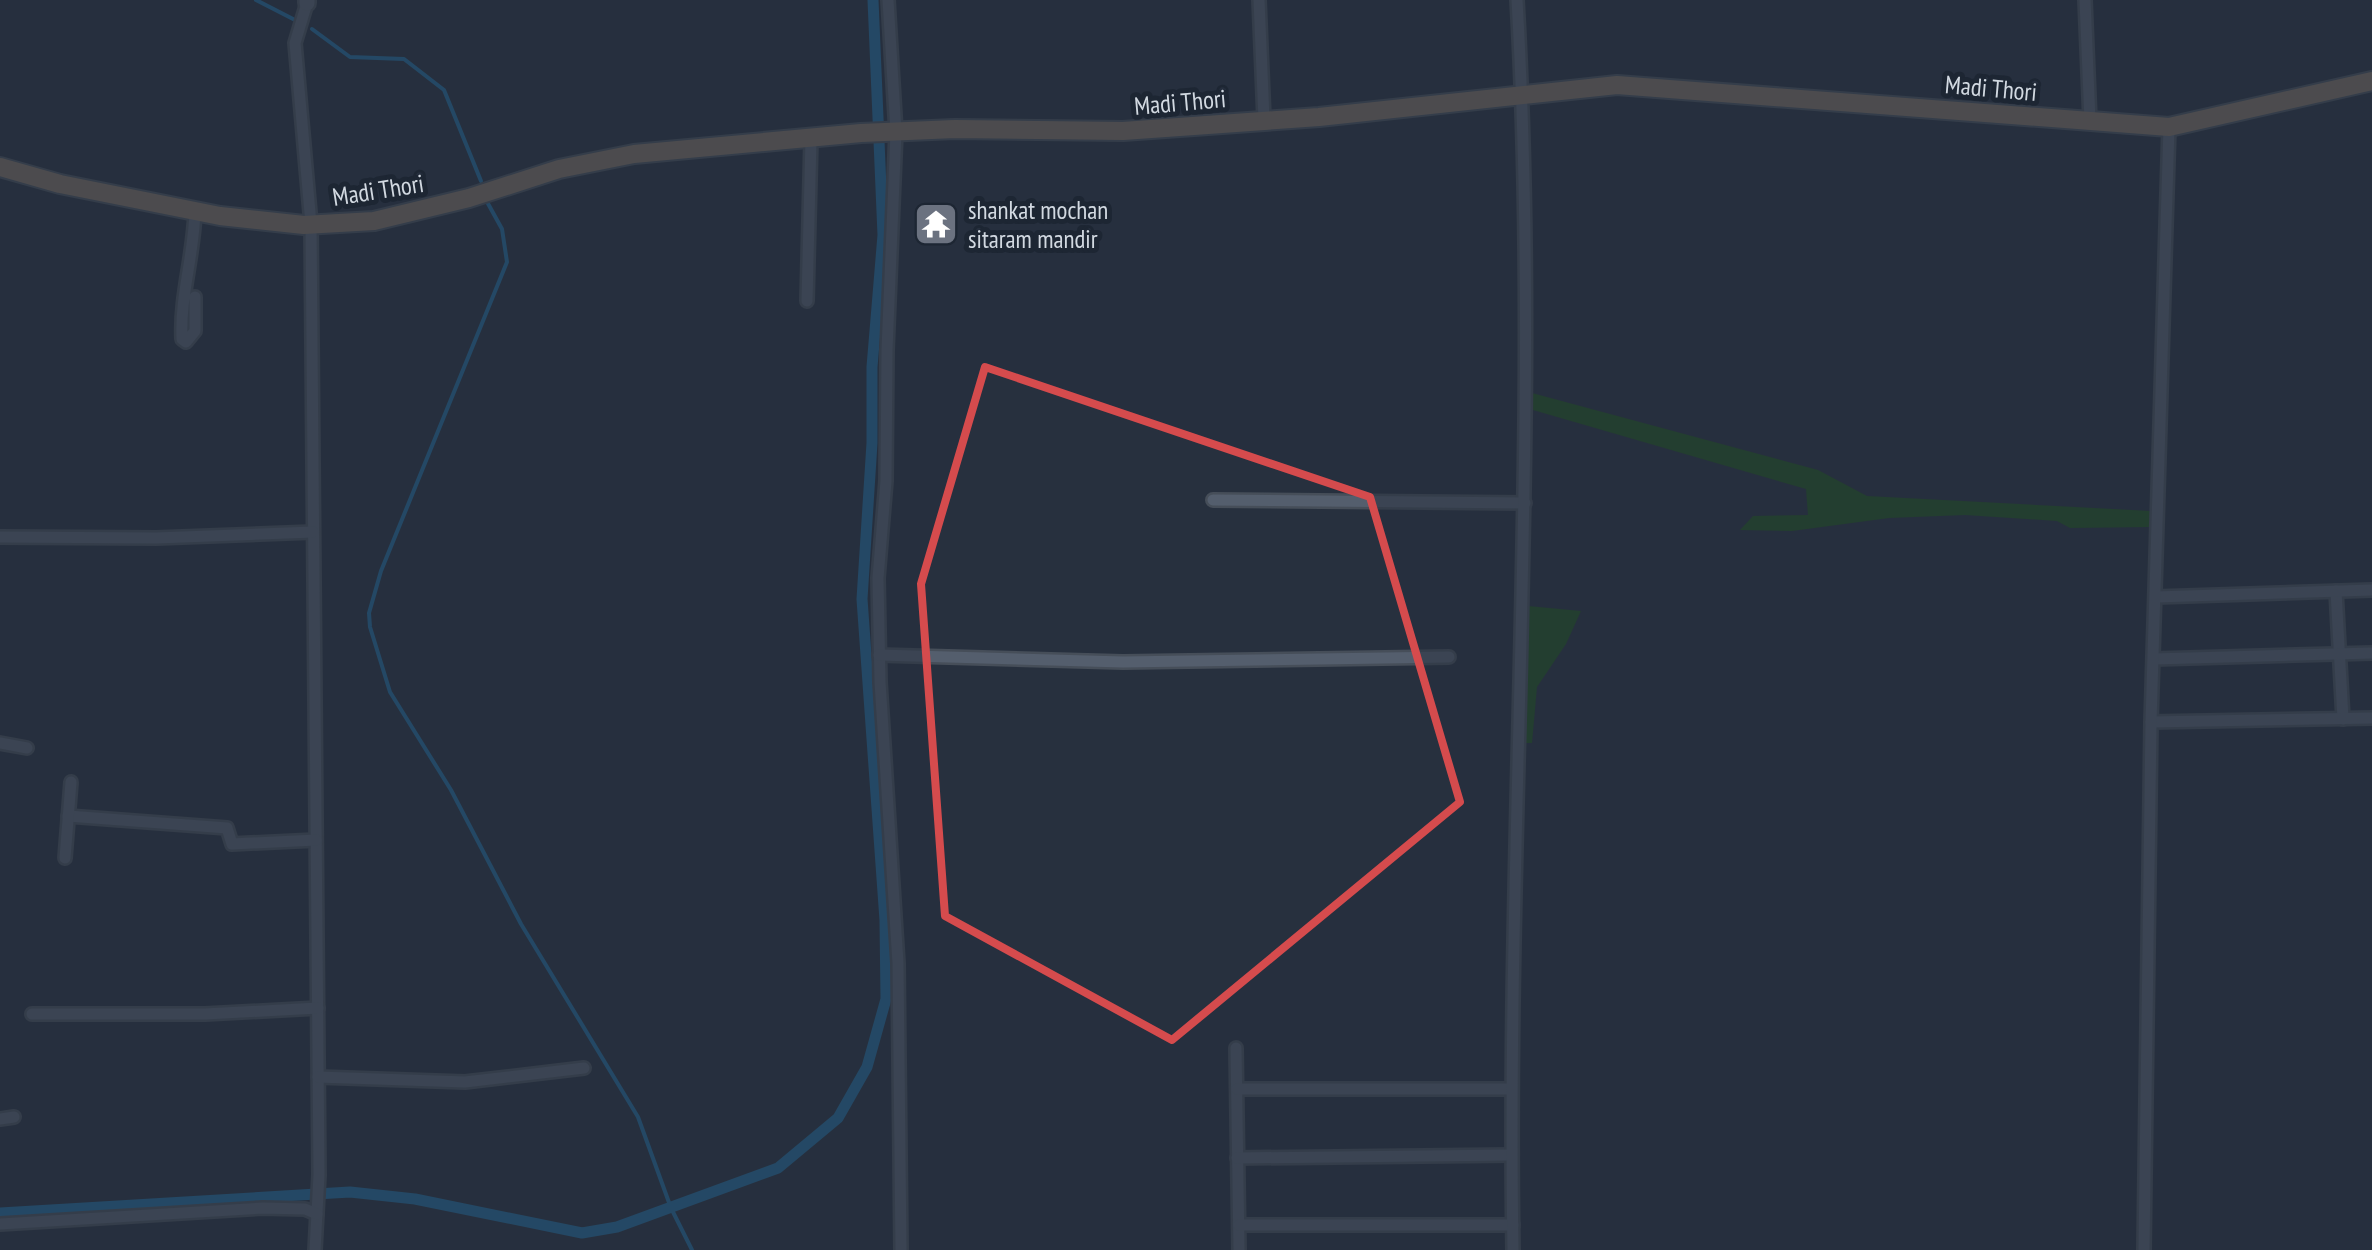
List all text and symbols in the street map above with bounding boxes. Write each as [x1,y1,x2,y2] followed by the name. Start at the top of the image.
[1944,68,2038,108] street label: Madi Thori
[1133,82,1227,122] street label: Madi Thori
[330,167,426,213] street label: Madi Thori
[968,194,1108,255] place label: shankat mochan sitaram mandir
[913,201,959,247] temple icon: shankat mochan sitaram mandir

